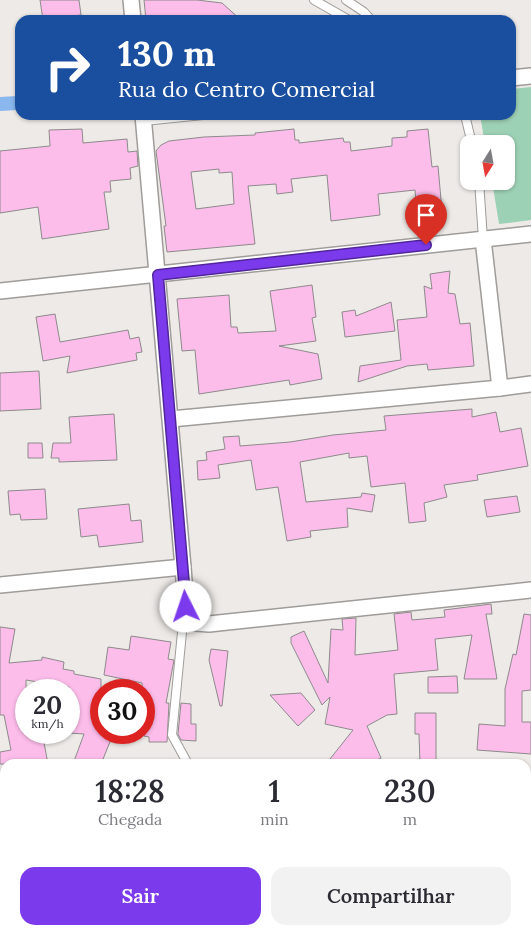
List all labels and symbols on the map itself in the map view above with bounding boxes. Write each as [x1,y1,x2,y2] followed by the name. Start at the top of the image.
[460,135,515,190] north arrow
[405,194,447,245] pin
[159,580,211,632] position arrow
[90,679,155,744] speed limit sign: 30

